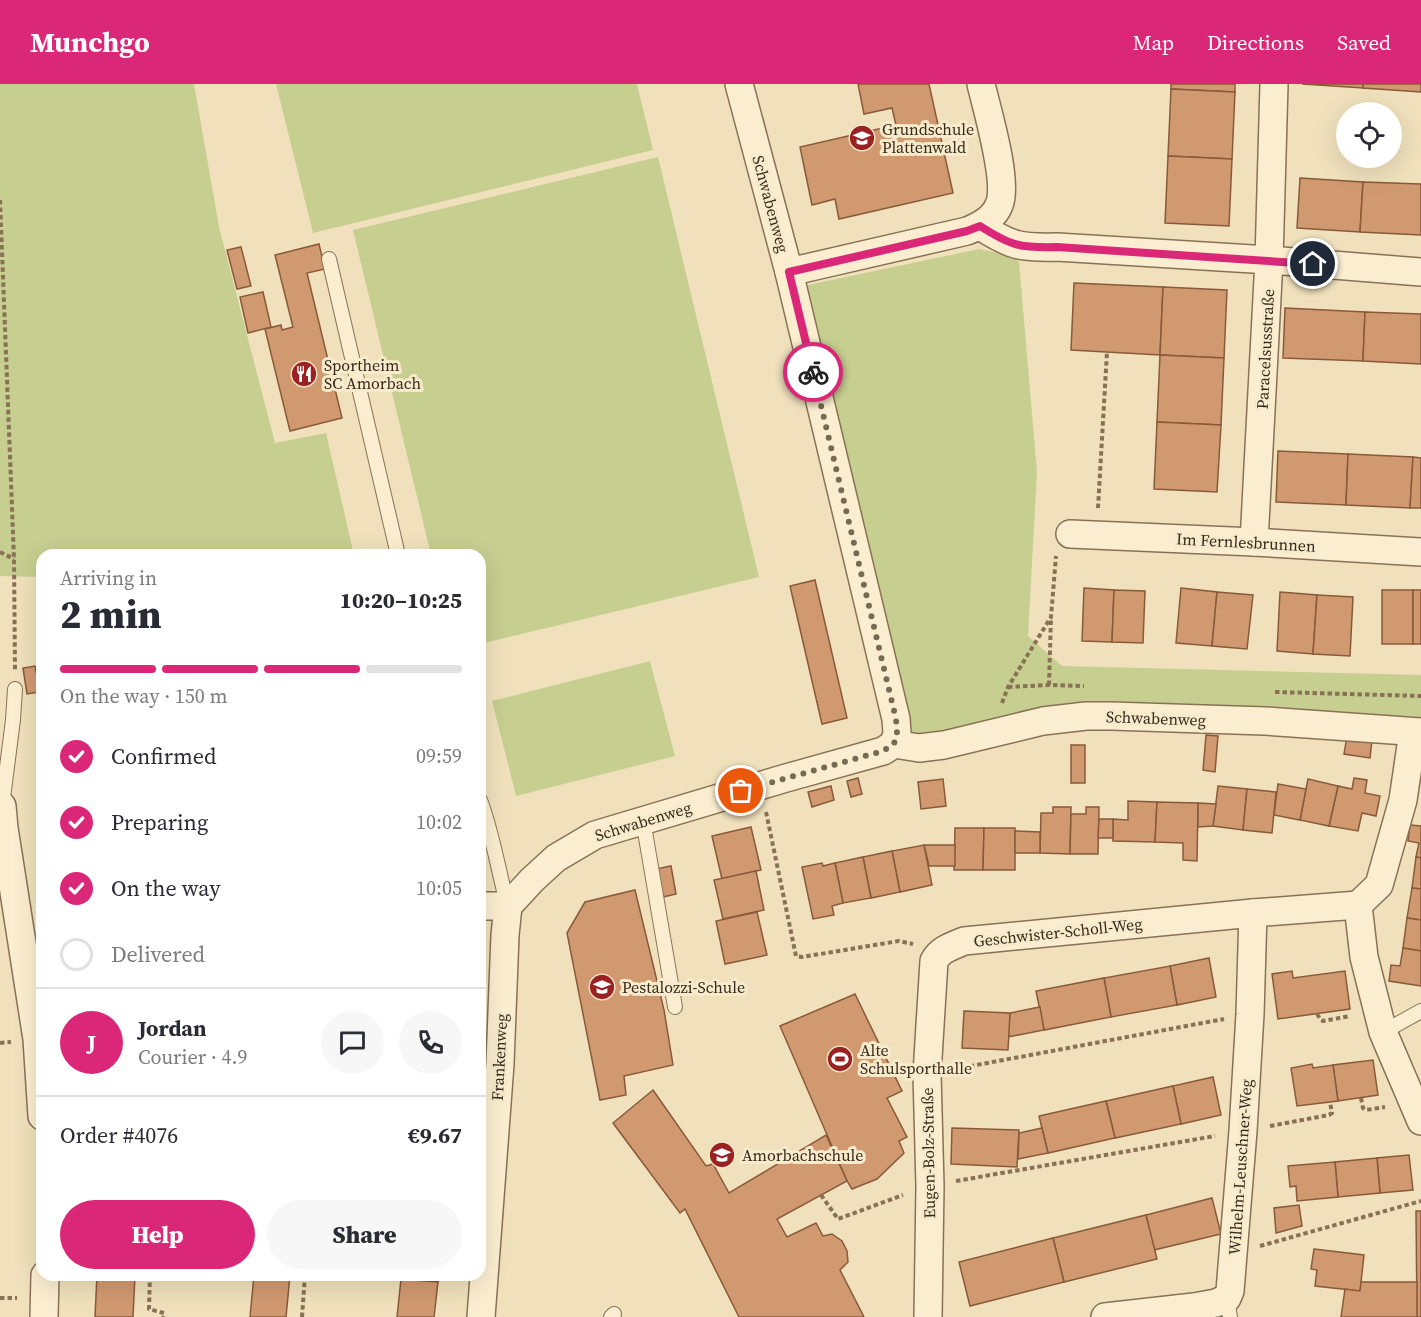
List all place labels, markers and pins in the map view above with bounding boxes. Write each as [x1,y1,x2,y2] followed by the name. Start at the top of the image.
[882,118,974,158] place label: Grundschule Plattenwald
[847,123,877,153] school or university icon: Grundschule Plattenwald
[1287,238,1338,289] pin
[324,354,421,394] place label: Sportheim SC Amorbach
[289,359,319,389] restaurant icon: Sportheim SC Amorbach
[715,765,766,816] pin
[587,972,617,1002] school or university icon: Pestalozzi-Schule
[622,976,745,998] place label: Pestalozzi-Schule
[860,1039,972,1079] place label: Alte Schulsporthalle
[825,1044,855,1074] sports icon: Alte Schulsporthalle
[707,1140,737,1170] school or university icon: Amorbachschule
[742,1144,863,1166] place label: Amorbachschule

